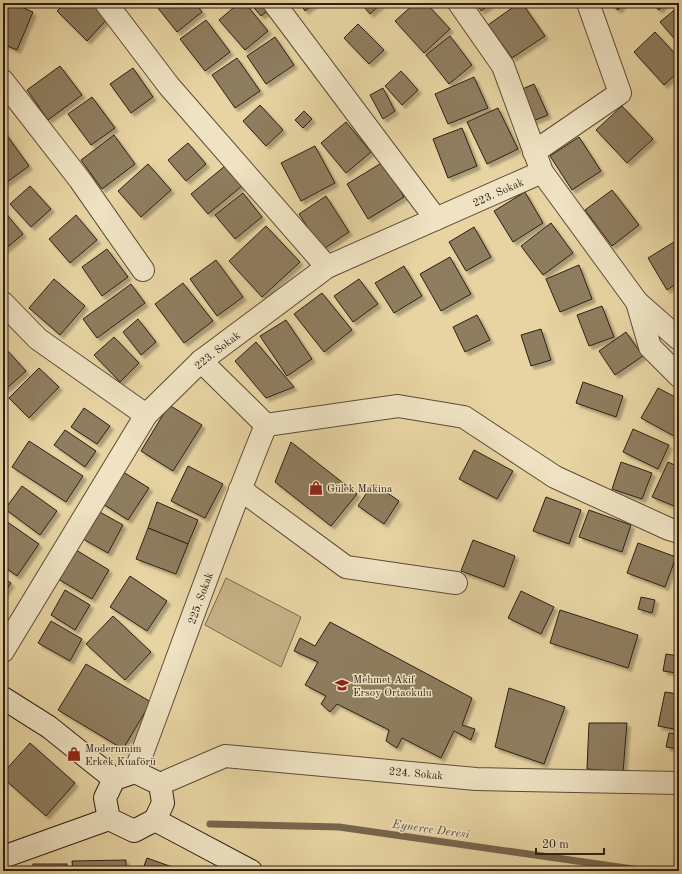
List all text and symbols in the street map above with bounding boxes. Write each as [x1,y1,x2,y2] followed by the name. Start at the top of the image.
[472,177,526,209] street label: 223. Sokak
[193,330,243,372] street label: 223. Sokak
[308,480,324,496] shop icon: Gülek Makina
[327,484,393,495] place label: Gülek Makina
[187,571,216,626] street label: 225. Sokak
[353,675,432,699] place label: Mehmet Akif Ersoy Ortaokulu
[334,677,350,693] school or university icon: Mehmet Akif Ersoy Ortaokulu
[85,744,156,768] place label: Modernmim Erkek Kuaförü
[66,746,82,762] shop icon: Modernmim Erkek Kuaförü
[388,767,444,782] street label: 224. Sokak
[390,818,470,841] water label: Eynerce Deresi
[536,830,604,856] scale bar
[542,839,569,851] text: 20 m

